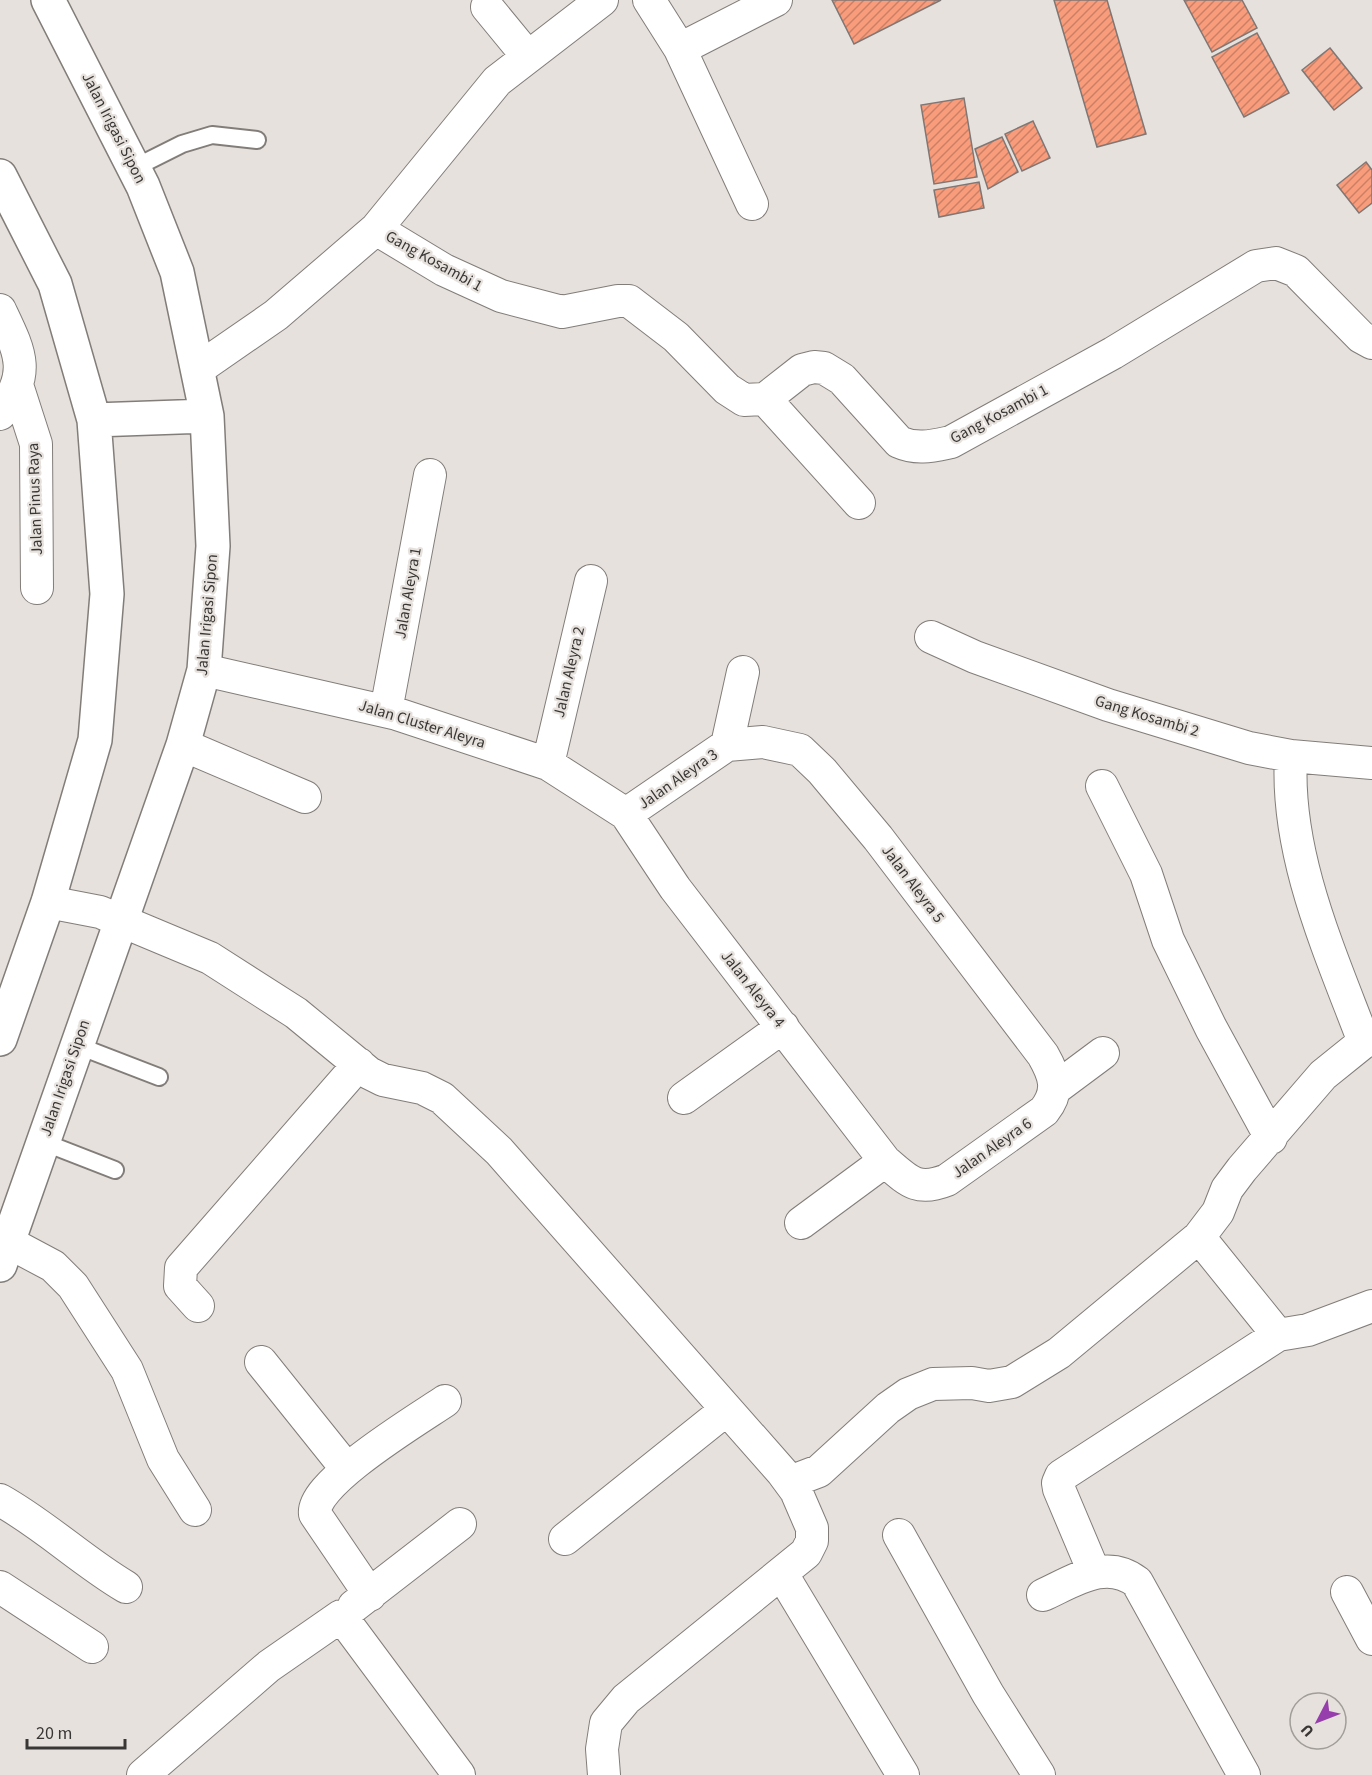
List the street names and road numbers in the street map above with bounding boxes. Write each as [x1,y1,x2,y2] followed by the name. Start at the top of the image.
[77,69,151,187] street label: Jalan Irigasi Sipon
[382,225,486,297] street label: Gang Kosambi 1
[946,379,1052,449] street label: Gang Kosambi 1
[22,442,48,556] street label: Jalan Pinus Raya
[389,546,427,640] street label: Jalan Aleyra 1
[191,553,223,677] street label: Jalan Irigasi Sipon
[548,624,590,720] street label: Jalan Aleyra 2
[1092,690,1202,742] street label: Gang Kosambi 2
[356,694,488,754] street label: Jalan Cluster Aleyra
[634,743,722,815] street label: Jalan Aleyra 3
[876,840,950,928] street label: Jalan Aleyra 5
[716,946,790,1032] street label: Jalan Aleyra 4
[35,1017,95,1139] street label: Jalan Irigasi Sipon
[948,1112,1036,1184] street label: Jalan Aleyra 6

